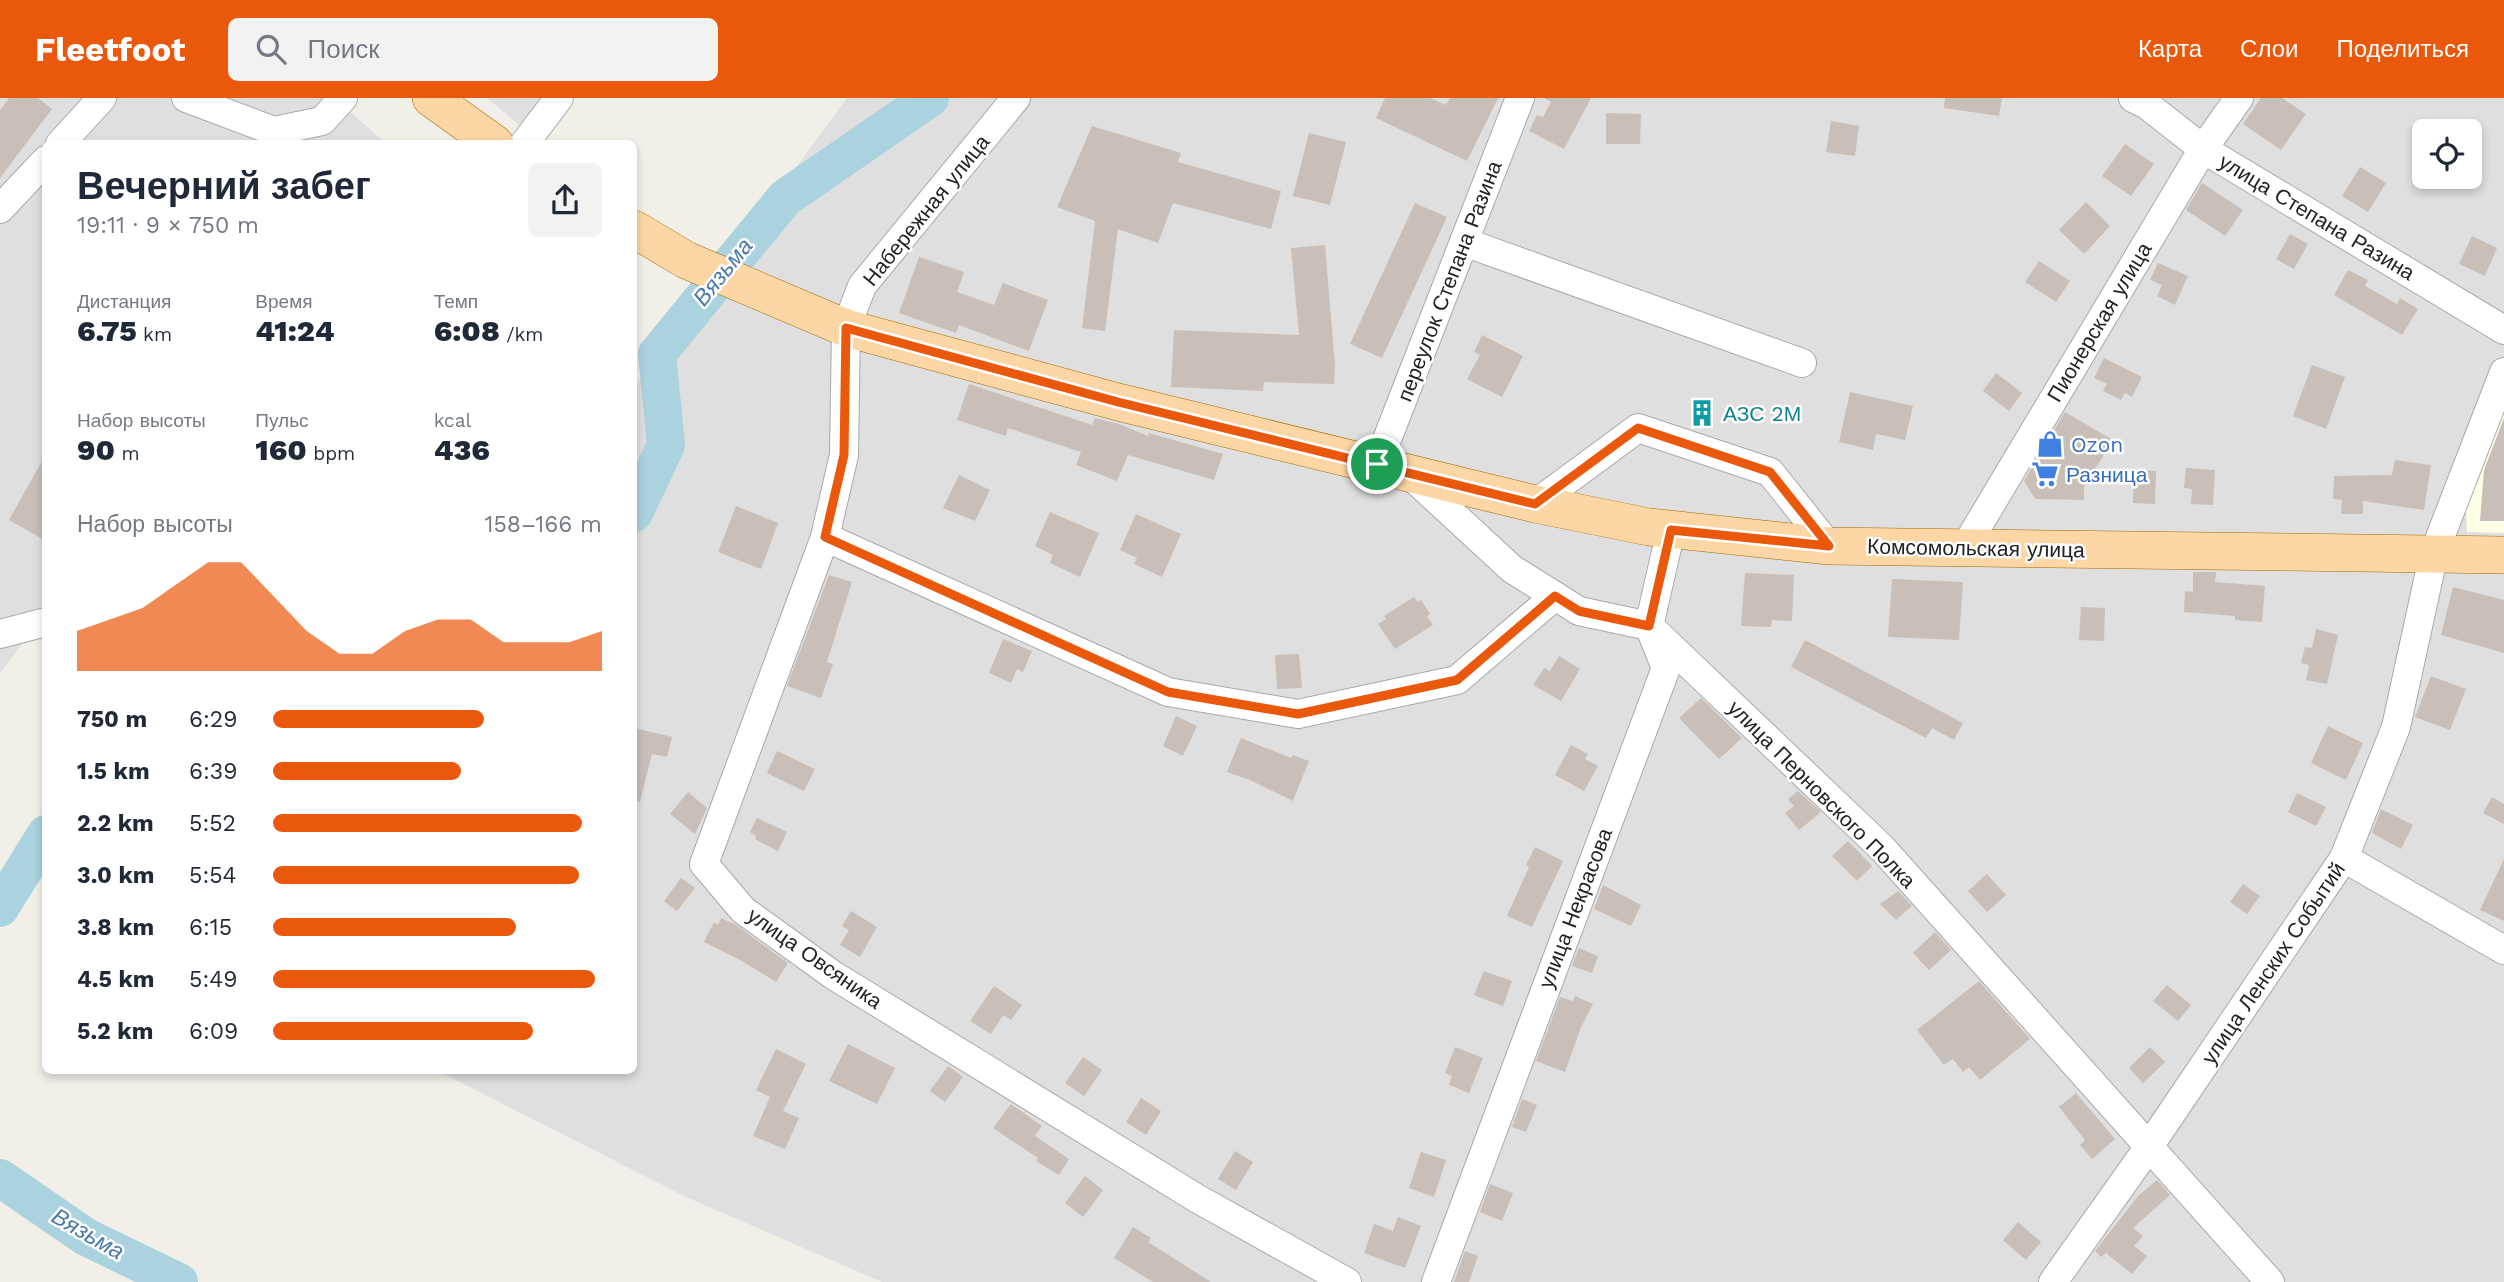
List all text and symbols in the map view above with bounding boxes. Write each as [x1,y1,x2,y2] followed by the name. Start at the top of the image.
[228,18,718,81] search box
[35,30,186,69] text: Fleetfoot
[252,30,290,68] icon: search
[308,34,380,64] text: Поиск
[2138,35,2202,63] text: Карта
[2240,35,2298,63] text: Слои
[2336,35,2469,63] text: Поделиться
[2412,119,2482,189] map controls
[2412,119,2482,189] button: locate
[857,129,995,291] street label: Набережная улица
[2215,149,2420,286] street label: улица Степана Разина
[1391,157,1507,405] street label: переулок Степана Разина
[528,163,602,237] button: share
[77,164,371,208] text: Вечерний забег
[77,212,259,239] text: 19:11 · 9 × 750 m
[688,233,758,311] water label: Вязьма
[2042,237,2157,406] street label: Пионерская улица
[77,290,171,313] text: Дистанция
[255,290,313,313] text: Время
[434,290,478,313] text: Темп
[77,313,137,348] text: 6.75
[255,313,334,348] text: 41:24
[434,313,500,348] text: 6:08
[137,323,172,346] text: km
[500,323,543,346] text: /km
[1687,398,1717,428] building icon: АЗС 2М
[1723,401,1801,426] place label: АЗС 2М
[77,409,206,432] text: Набор высоты
[255,409,309,432] text: Пульс
[434,409,471,432] text: kcal
[2035,429,2065,459] shop icon: Ozon
[77,432,115,467] text: 90
[255,432,307,467] text: 160
[434,432,490,467] text: 436
[2071,432,2123,457] place label: Ozon
[1347,434,1407,494] pin
[115,442,140,465] text: m
[307,442,355,465] text: bpm
[1358,445,1396,483] icon: arrive
[2030,459,2060,489] supermarket icon: Разница
[2066,462,2148,487] place label: Разница
[77,511,233,538] text: Набор высоты
[484,511,602,538] text: 158–166 m
[1867,534,2085,562] street label: Комсомольская улица
[1723,695,1921,893] street label: улица Перновского Полка
[77,706,147,733] text: 750 m
[189,706,237,733] text: 6:29
[77,758,150,785] text: 1.5 km
[189,758,237,785] text: 6:39
[77,810,154,837] text: 2.2 km
[189,810,236,837] text: 5:52
[1533,824,1617,992] street label: улица Некрасова
[2196,857,2350,1069] street label: улица Ленских Событий
[77,862,154,889] text: 3.0 km
[189,862,237,889] text: 5:54
[743,902,887,1014] street label: улица Овсяника
[77,914,154,941] text: 3.8 km
[189,914,232,941] text: 6:15
[77,966,154,993] text: 4.5 km
[189,966,237,993] text: 5:49
[77,1018,153,1045] text: 5.2 km
[189,1018,238,1045] text: 6:09
[47,1203,129,1265] water label: Вязьма

